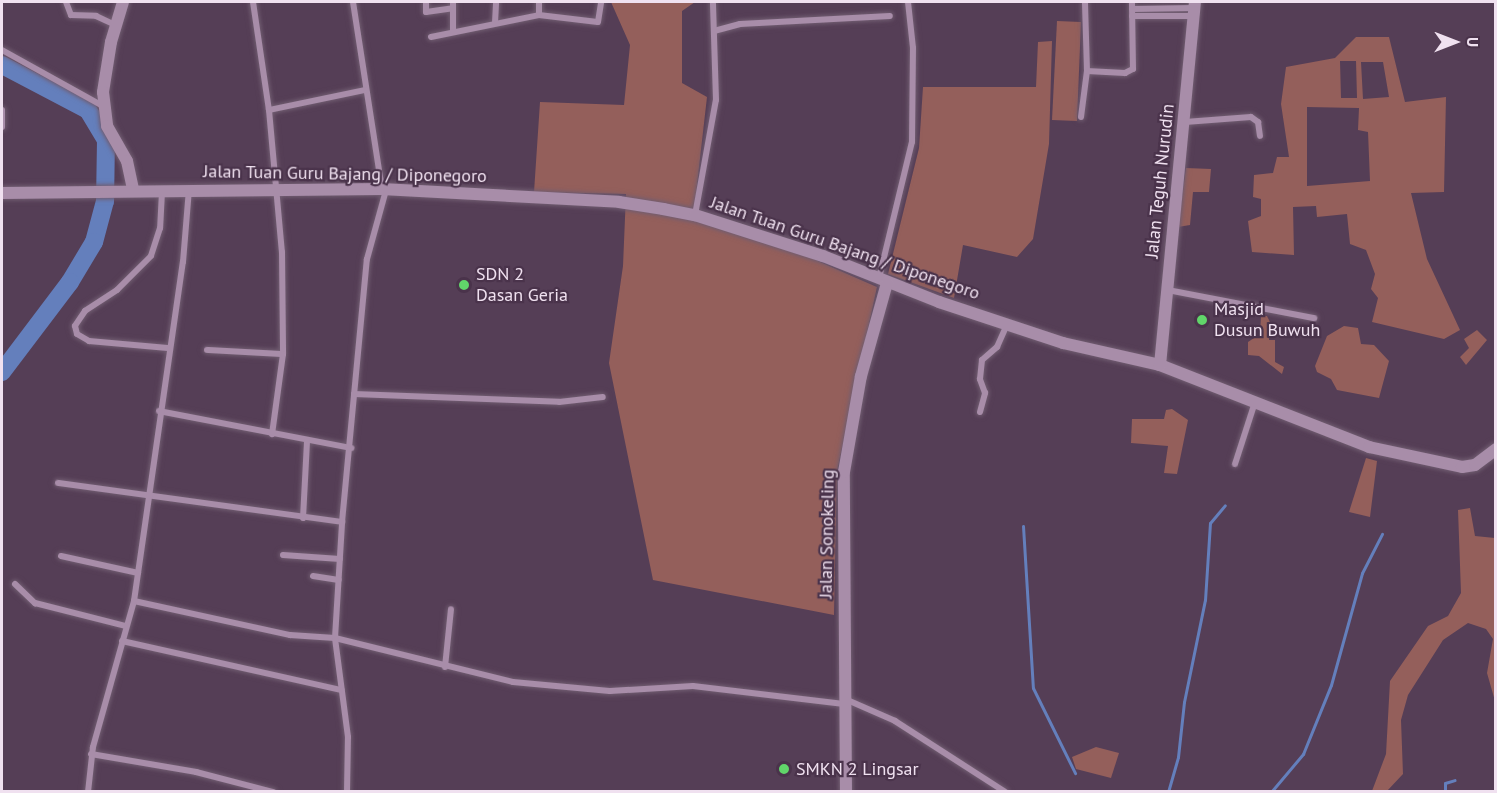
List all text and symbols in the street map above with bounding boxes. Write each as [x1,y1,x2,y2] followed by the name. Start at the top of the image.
[1425,12,1485,72] north arrow
[1463,37,1483,47] text: U
[1141,102,1179,260] street label: Jalan Teguh Nurudin
[203,161,487,187] street label: Jalan Tuan Guru Bajang / Diponegoro
[707,192,983,304] street label: Jalan Tuan Guru Bajang / Diponegoro
[476,264,568,306] place label: SDN 2 Dasan Geria
[457,278,471,292] marker: SDN 2 Dasan Geria
[1214,299,1320,342] place label: Masjid Dusun Buwuh
[1195,313,1209,327] marker: Masjid Dusun Buwuh
[815,469,839,599] street label: Jalan Sonokeling
[796,758,919,780] place label: SMKN 2 Lingsar
[777,762,791,776] marker: SMKN 2 Lingsar

